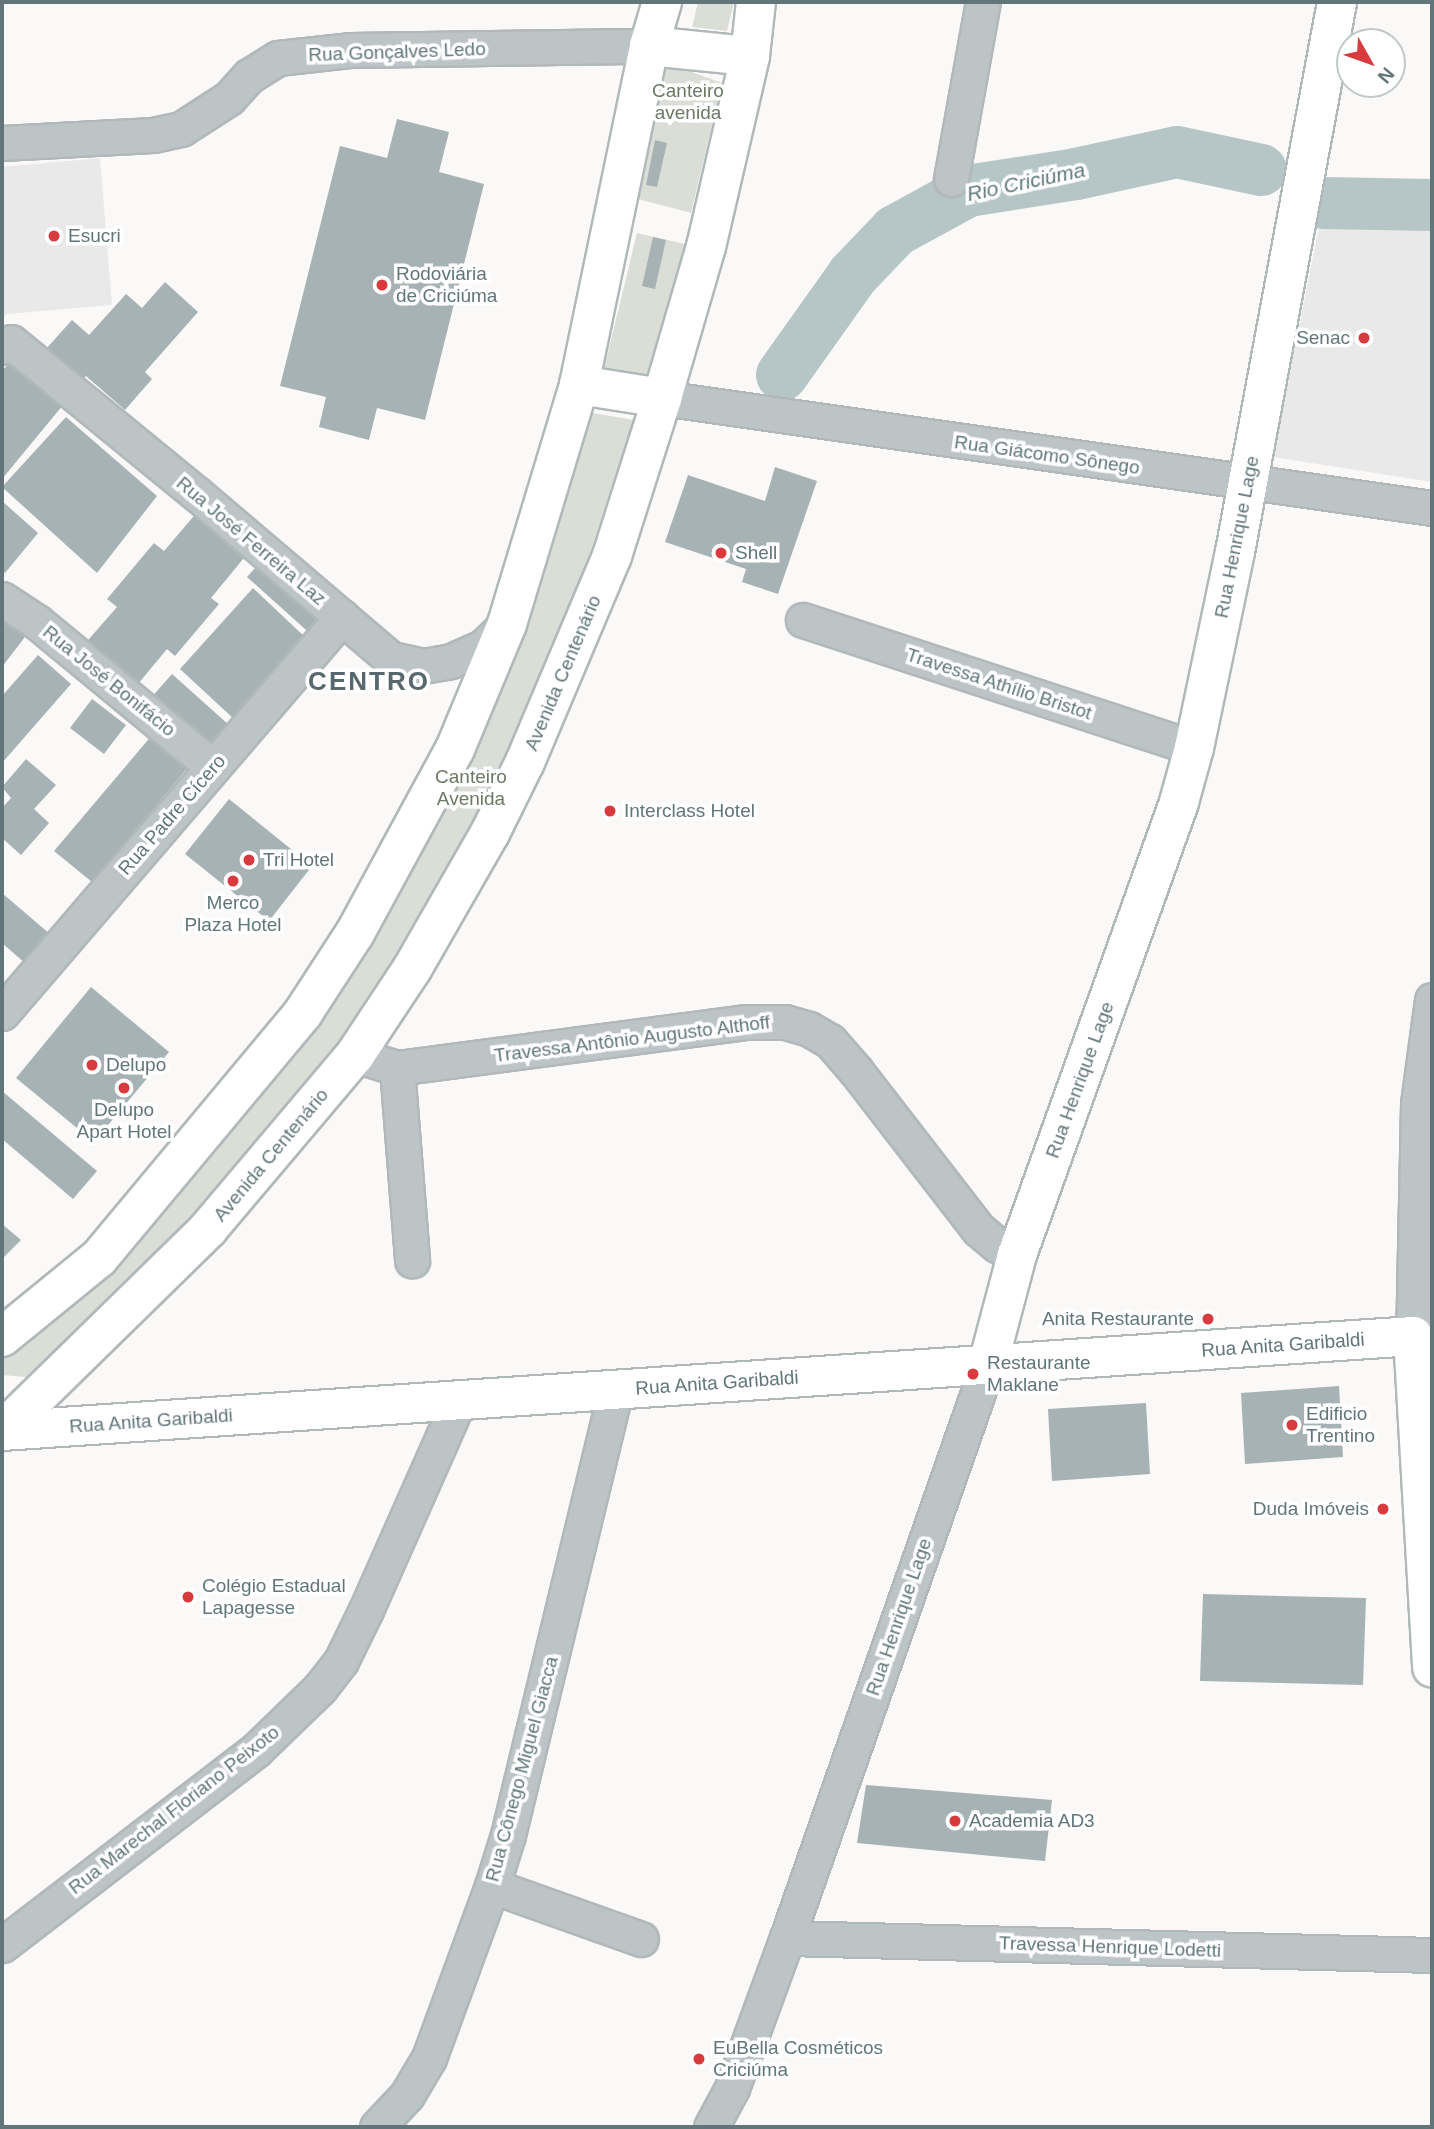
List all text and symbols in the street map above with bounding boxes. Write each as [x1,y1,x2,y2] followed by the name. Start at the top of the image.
[1336,28,1406,98] north arrow
[308,38,486,66] street label: Rua Gonçalves Ledo
[1373,64,1398,88] text: N
[652,80,724,124] park label: Canteiro avenida
[965,157,1087,207] water label: Rio Criciúma
[68,225,121,247] place label: Esucri
[46,228,62,244] marker: Esucri
[396,263,497,307] place label: Rodoviária de Criciúma
[374,277,390,293] marker: Rodoviária de Criciúma
[1296,327,1350,349] place label: Senac
[1356,330,1372,346] marker: Senac
[953,431,1141,479] street label: Rua Giácomo Sônego
[1210,454,1264,620] street label: Rua Henrique Lage
[172,472,330,610] street label: Rua José Ferreira Laz
[735,542,777,564] place label: Shell
[713,545,729,561] marker: Shell
[520,592,606,754] street label: Avenida Centenário
[38,621,180,741] street label: Rua José Bonifácio
[903,643,1095,725] street label: Travessa Athílio Bristot
[309,666,429,698] district label: CENTRO
[114,750,230,880] street label: Rua Padre Cícero
[435,766,507,810] park label: Canteiro Avenida
[624,800,755,822] place label: Interclass Hotel
[602,803,618,819] marker: Interclass Hotel
[263,849,334,871] place label: Tri Hotel
[241,852,257,868] marker: Tri Hotel
[225,873,241,889] marker: Merco Plaza Hotel
[184,892,282,936] place label: Merco Plaza Hotel
[1041,999,1119,1161] street label: Rua Henrique Lage
[491,1011,773,1067] street label: Travessa Antônio Augusto Althoff
[106,1054,166,1076] place label: Delupo
[84,1057,100,1073] marker: Delupo
[116,1080,132,1096] marker: Delupo Apart Hotel
[209,1084,333,1226] street label: Avenida Centenário
[76,1099,172,1143] place label: Delupo Apart Hotel
[1042,1308,1194,1330] place label: Anita Restaurante
[1200,1311,1216,1327] marker: Anita Restaurante
[1200,1328,1366,1362] street label: Rua Anita Garibaldi
[987,1352,1091,1396] place label: Restaurante Maklane
[634,1366,800,1400] street label: Rua Anita Garibaldi
[965,1366,981,1382] marker: Restaurante Maklane
[1306,1403,1375,1447] place label: Edificio Trentino
[68,1404,234,1438] street label: Rua Anita Garibaldi
[1284,1417,1300,1433] marker: Edificio Trentino
[1253,1498,1369,1520] place label: Duda Imóveis
[1375,1501,1391,1517] marker: Duda Imóveis
[861,1535,937,1699] street label: Rua Henrique Lage
[202,1575,346,1619] place label: Colégio Estadual Lapagesse
[180,1589,196,1605] marker: Colégio Estadual Lapagesse
[481,1654,563,1884] street label: Rua Cônego Miguel Giacca
[64,1721,284,1899] street label: Rua Marechal Floriano Peixoto
[969,1810,1096,1832] place label: Academia AD3
[947,1813,963,1829] marker: Academia AD3
[999,1932,1221,1962] street label: Travessa Henrique Lodetti
[713,2037,883,2081] place label: EuBella Cosméticos Criciúma
[691,2051,707,2067] marker: EuBella Cosméticos Criciúma

